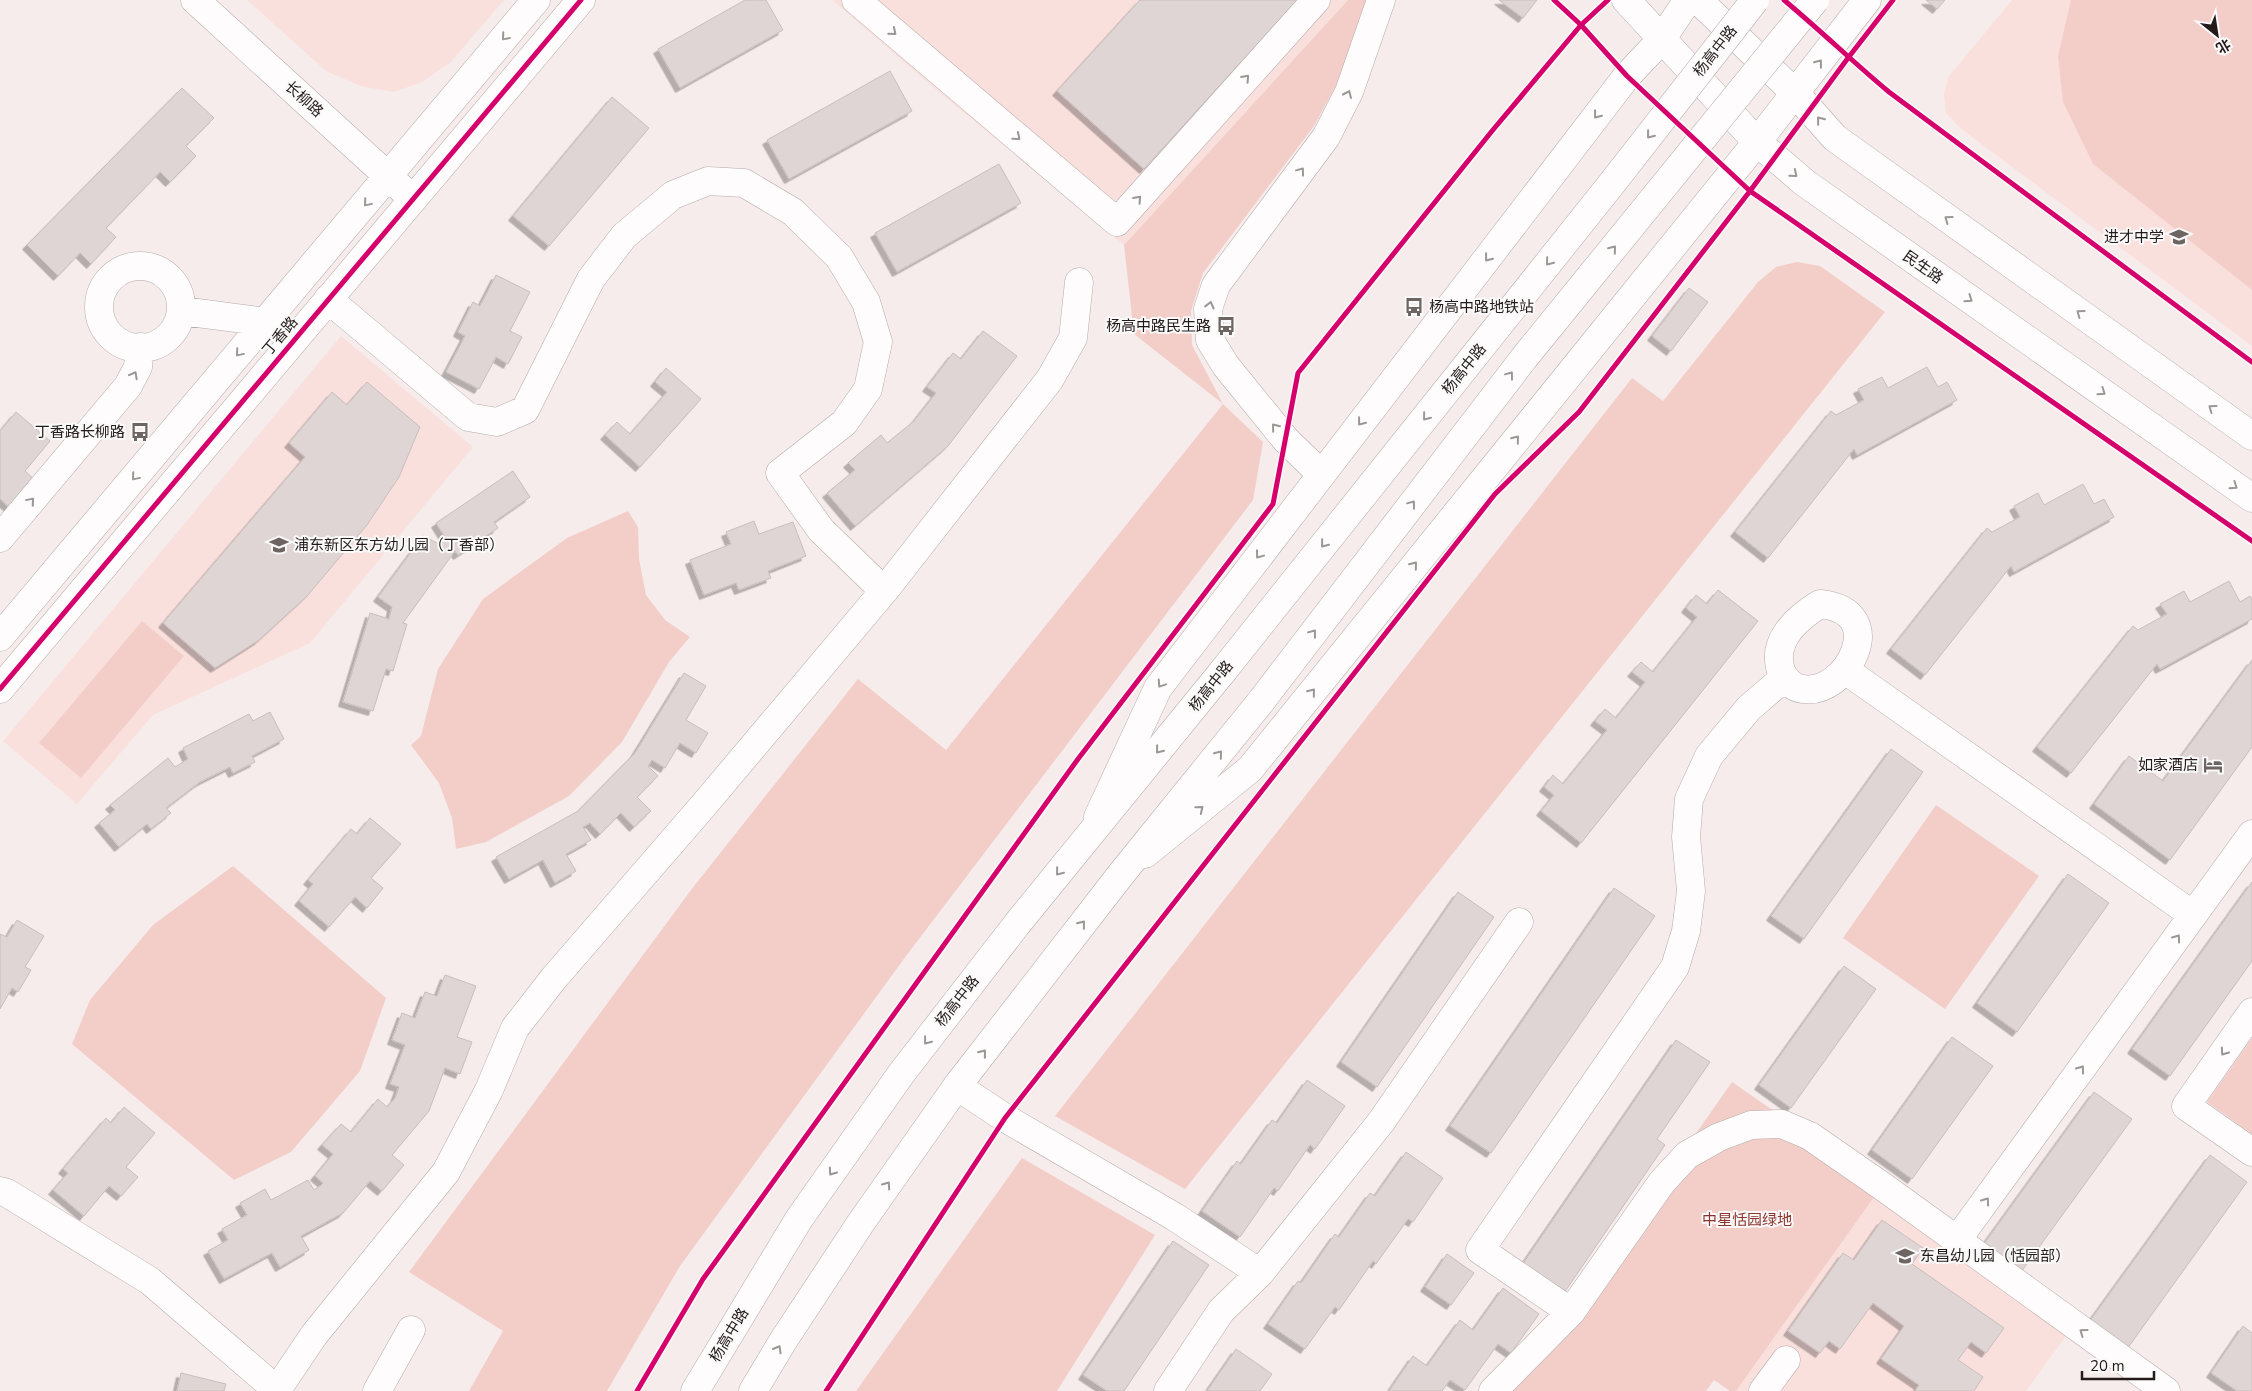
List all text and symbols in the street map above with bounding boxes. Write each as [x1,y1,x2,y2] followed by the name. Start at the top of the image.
[2192,10,2242,60] north arrow
[1689,21,1741,81] street label: 杨高中路
[887,26,896,34] one-way arrow
[501,32,510,41] one-way arrow
[2212,34,2234,58] text: 北
[1813,59,1822,68] one-way arrow
[1240,74,1249,83] one-way arrow
[281,77,327,121] street label: 长柳路
[1342,90,1352,99] one-way arrow
[1595,109,1603,118] one-way arrow
[1816,116,1825,125] one-way arrow
[1647,129,1655,138] one-way arrow
[1011,131,1020,140] one-way arrow
[1295,168,1303,177] one-way arrow
[1788,169,1797,178] one-way arrow
[1132,196,1140,205] one-way arrow
[364,197,373,206] one-way arrow
[1944,216,1954,225] one-way arrow
[2168,226,2190,248] school or university icon: 进才中学
[2104,227,2164,247] place label: 进才中学
[1607,246,1615,255] one-way arrow
[1899,246,1947,288] street label: 民生路
[1485,252,1493,261] one-way arrow
[1545,257,1554,266] one-way arrow
[1963,293,1973,302] one-way arrow
[1403,296,1425,318] bus stop icon: 杨高中路地铁站
[1429,297,1534,317] place label: 杨高中路地铁站
[1204,300,1215,309] one-way arrow
[2076,310,2086,319] one-way arrow
[258,312,302,360] street label: 丁香路
[1215,315,1237,337] bus stop icon: 杨高中路民生路
[1106,316,1211,336] place label: 杨高中路民生路
[1437,339,1491,399] street label: 杨高中路
[236,348,245,357] one-way arrow
[128,371,138,380] one-way arrow
[1505,372,1513,381] one-way arrow
[2096,386,2105,395] one-way arrow
[2208,405,2218,414] one-way arrow
[1423,411,1431,420] one-way arrow
[1358,416,1367,426] one-way arrow
[129,421,151,443] bus stop icon: 丁香路长柳路
[35,422,125,442] place label: 丁香路长柳路
[1272,424,1280,433] one-way arrow
[1511,436,1519,445] one-way arrow
[131,472,140,481] one-way arrow
[2229,480,2238,489] one-way arrow
[26,497,35,506] one-way arrow
[1406,501,1414,510] one-way arrow
[268,534,290,556] school or university icon: 浦东新区东方幼儿园（丁香部）
[294,535,504,555] place label: 浦东新区东方幼儿园（丁香部）
[1322,538,1330,547] one-way arrow
[1257,549,1265,558] one-way arrow
[1409,562,1418,571] one-way arrow
[1307,630,1316,639] one-way arrow
[1184,656,1238,716] street label: 杨高中路
[1158,679,1167,688] one-way arrow
[1307,689,1315,698] one-way arrow
[1155,744,1164,753] one-way arrow
[1214,750,1223,759] one-way arrow
[2202,754,2224,776] hotel icon: 如家酒店
[2138,755,2198,775] place label: 如家酒店
[1195,805,1204,814] one-way arrow
[1056,866,1065,875] one-way arrow
[1076,921,1085,930] one-way arrow
[2171,935,2179,944] one-way arrow
[931,971,983,1031] street label: 杨高中路
[924,1035,932,1044] one-way arrow
[2221,1046,2230,1056] one-way arrow
[977,1050,985,1059] one-way arrow
[2075,1065,2084,1075] one-way arrow
[829,1167,838,1176] one-way arrow
[882,1182,890,1191] one-way arrow
[1980,1197,1989,1207] one-way arrow
[1702,1210,1792,1230] park label: 中星恬园绿地
[1894,1245,1916,1267] school or university icon: 东昌幼儿园（恬园部）
[1920,1246,2070,1266] place label: 东昌幼儿园（恬园部）
[705,1304,753,1366] street label: 杨高中路
[2080,1329,2089,1338] one-way arrow
[771,1345,781,1354] one-way arrow
[2082,1348,2154,1380] scale bar
[2090,1356,2125,1376] text: 20 m

